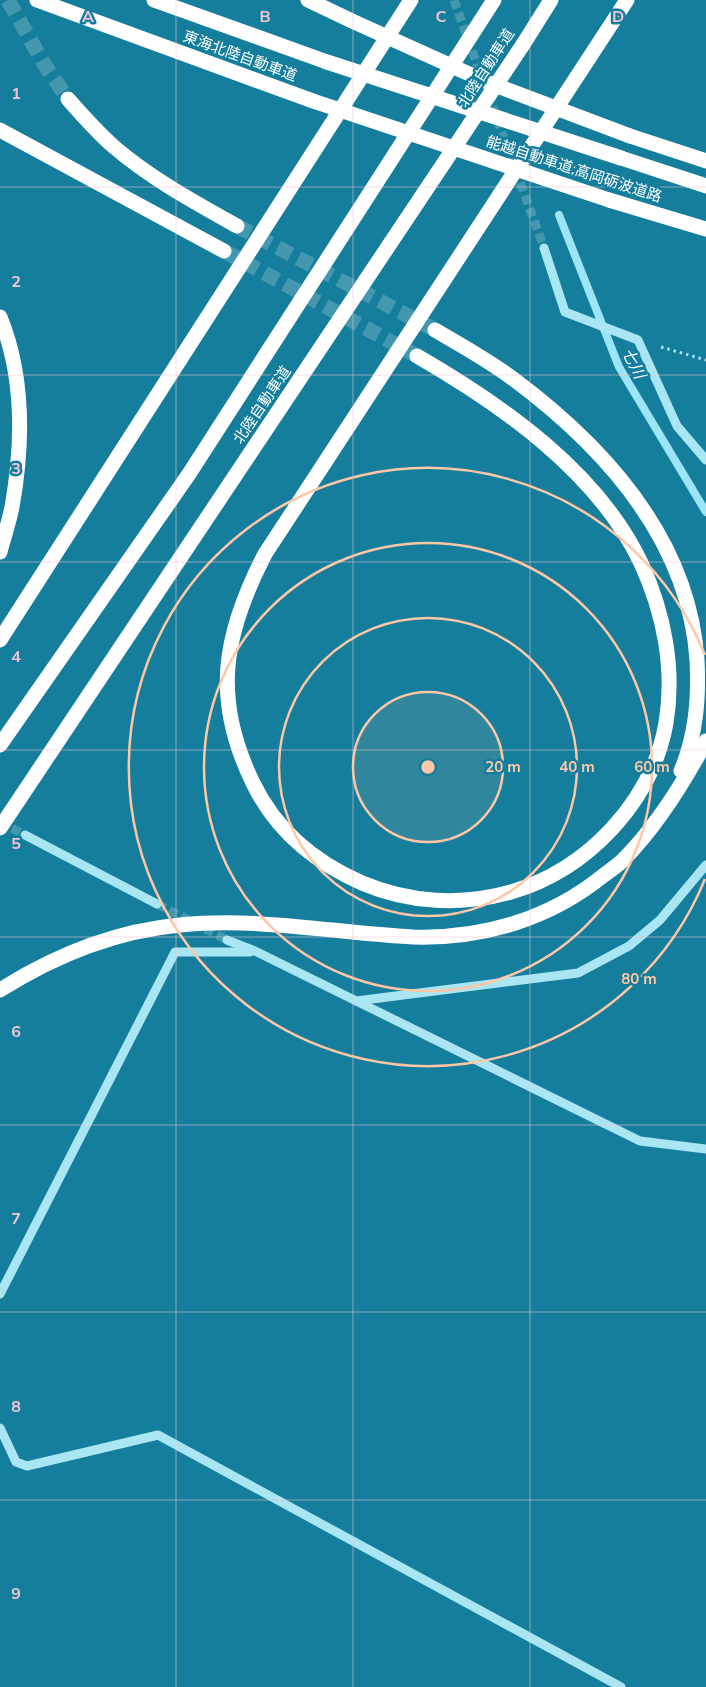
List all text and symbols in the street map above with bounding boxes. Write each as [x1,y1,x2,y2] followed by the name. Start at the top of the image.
[82,6,94,26] text: A
[259,6,271,26] text: B
[436,6,447,26] text: C
[612,6,624,26] text: D
[453,25,518,111] street label: 北陸自動車道
[181,26,300,85] street label: 東海北陸自動車道
[11,83,21,103] text: 1
[484,131,664,206] street label: 能越自動車道;高岡砺波道路
[11,271,21,291] text: 2
[618,344,651,384] water label: 七川
[229,362,295,447] street label: 北陸自動車道
[11,458,21,478] text: 3
[11,646,21,666] text: 4
[485,757,521,776] text: 20 m
[559,757,595,776] text: 40 m
[634,757,670,776] text: 60 m
[419,758,437,776] centre of rings
[11,833,21,853] text: 5
[621,969,657,988] text: 80 m
[11,1021,21,1041] text: 6
[11,1208,21,1228] text: 7
[11,1396,21,1416] text: 8
[11,1583,21,1603] text: 9

